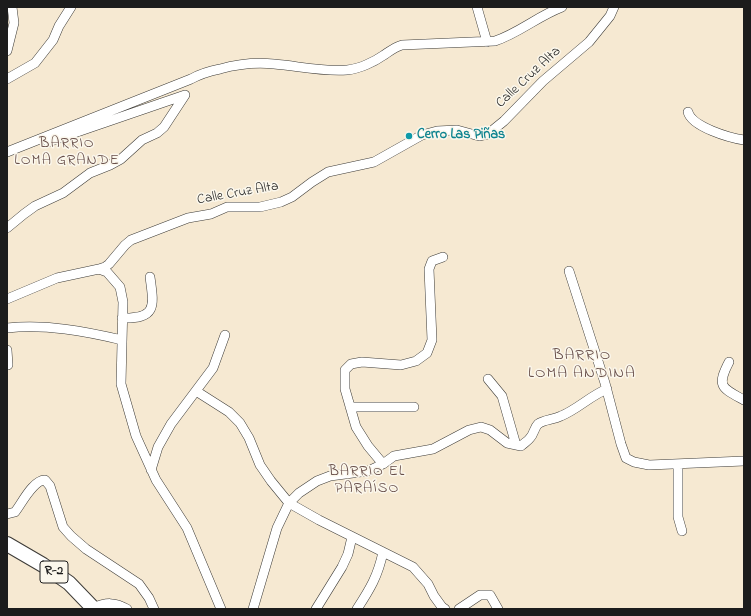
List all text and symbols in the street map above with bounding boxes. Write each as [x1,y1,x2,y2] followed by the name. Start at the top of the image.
[493,44,565,112] street label: Calle Cruz Alta
[417,128,505,144] place label: Cerro Las Piñas
[404,131,414,141] marker: Cerro Las Piñas
[14,136,120,171] district label: BARRIO LOMA GRANDE
[196,179,280,209] street label: Calle Cruz Alta
[528,346,636,384] district label: BARRIO LOMA ANDINA
[329,464,405,499] district label: BARRIO EL PARAÍSO
[40,561,68,583] road number: R-2

